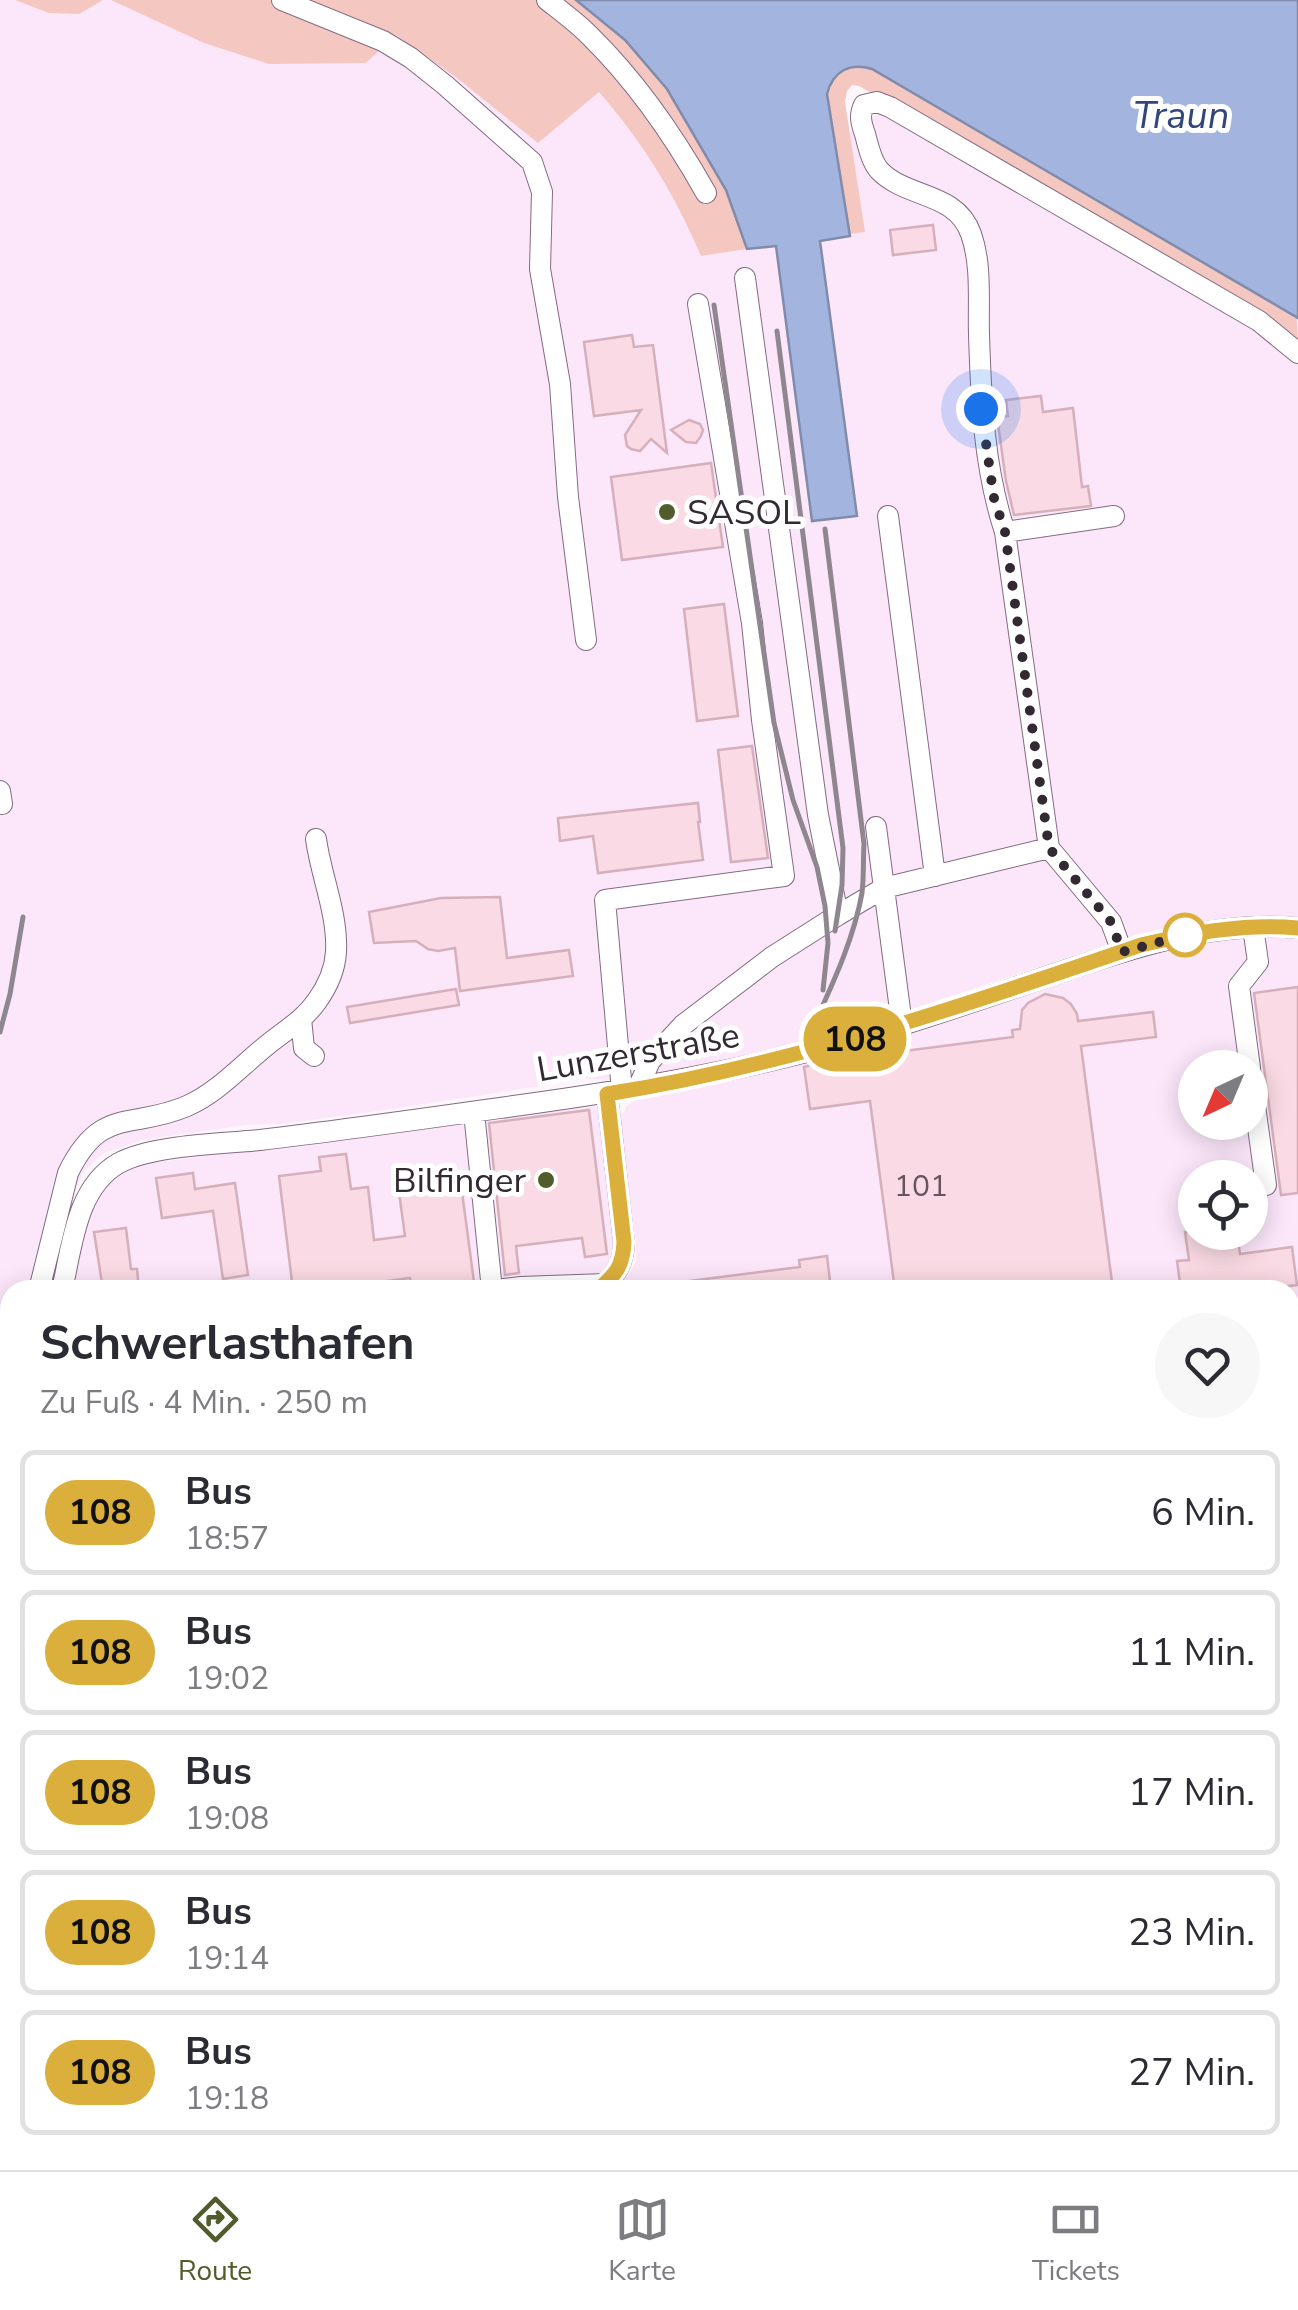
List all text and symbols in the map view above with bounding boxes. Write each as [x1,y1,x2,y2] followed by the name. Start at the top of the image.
[1133,90,1229,141] water label: Traun
[956,384,1006,434] your location
[687,489,801,536] place label: SASOL
[656,501,678,523] marker: SASOL
[1164,914,1206,956] unlabelled marker
[798,1006,912,1072] line badge: 108
[533,1012,743,1093] street label: Lunzerstraße
[823,1016,887,1063] text: 108
[1178,1050,1268,1140] north arrow
[1178,1050,1268,1250] map controls
[393,1157,526,1204] place label: Bilfinger
[1178,1160,1268,1250] button: locate
[894,1166,948,1207] house number: 101
[535,1169,557,1191] marker: Bilfinger
[40,1310,415,1376] text: Schwerlasthafen
[1155,1313,1260,1418] button: heart
[40,1381,368,1424] text: Zu Fuß · 4 Min. · 250 m
[185,1466,252,1517] text: Bus
[1151,1487,1255,1538] text: 6 Min.
[68,1489,132,1536] text: 108
[185,1517,269,1560] text: 18:57
[185,1606,252,1657] text: Bus
[1128,1627,1255,1678] text: 11 Min.
[68,1629,132,1676] text: 108
[185,1657,269,1700] text: 19:02
[185,1746,252,1797] text: Bus
[1128,1767,1255,1818] text: 17 Min.
[68,1769,132,1816] text: 108
[185,1797,269,1840] text: 19:08
[185,1886,252,1937] text: Bus
[1128,1907,1255,1958] text: 23 Min.
[68,1909,132,1956] text: 108
[185,1937,269,1980] text: 19:14
[185,2026,252,2077] text: Bus
[1128,2047,1255,2098] text: 27 Min.
[68,2049,132,2096] text: 108
[185,2077,269,2120] text: 19:18
[178,2192,252,2290] tab: Route
[608,2192,676,2290] tab: Karte
[1032,2192,1120,2290] tab: Tickets

